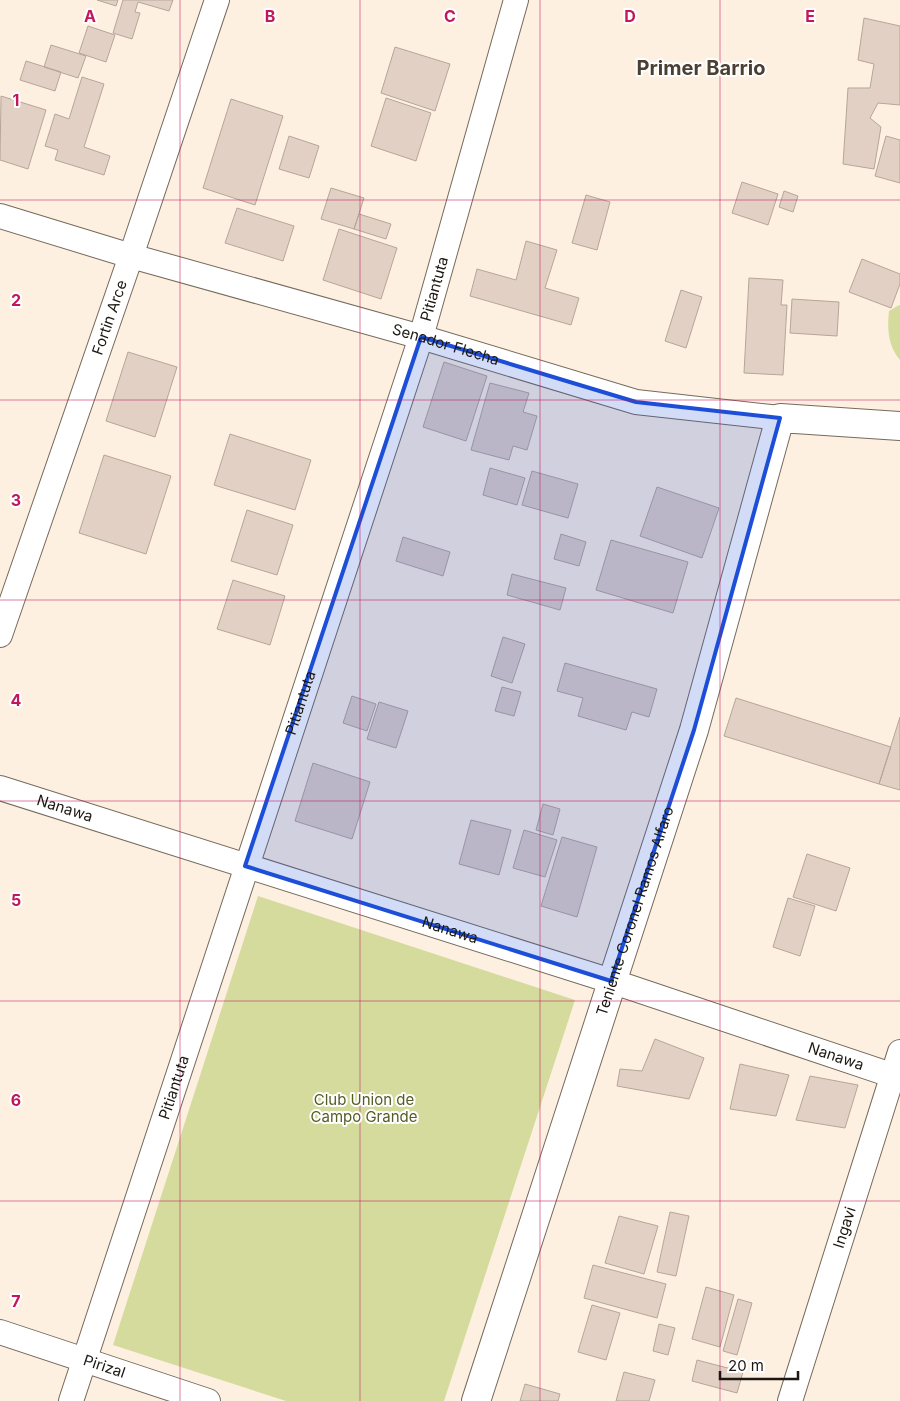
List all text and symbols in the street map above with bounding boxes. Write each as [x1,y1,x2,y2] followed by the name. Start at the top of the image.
[84,6,96,26] text: A
[265,6,275,26] text: B
[444,6,456,26] text: C
[624,6,636,26] text: D
[805,6,815,26] text: E
[637,56,765,80] district label: Primer Barrio
[13,90,19,110] text: 1
[416,254,452,323] street label: Pitiantuta
[88,277,131,357] street label: Fortin Arce
[11,290,21,310] text: 2
[390,319,502,369] street label: Senador Flecha
[11,490,21,510] text: 3
[281,668,320,737] street label: Pitiantuta
[11,690,22,710] text: 4
[35,790,95,826] street label: Nanawa
[592,804,678,1018] street label: Teniente Coronel Ramos Alfaro
[11,890,21,910] text: 5
[420,912,481,947] street label: Nanawa
[806,1038,866,1074] street label: Nanawa
[154,1053,193,1122] street label: Pitiantuta
[11,1090,21,1110] text: 6
[311,1090,417,1126] park label: Club Union de Campo Grande
[829,1204,860,1250] street label: Ingavi
[11,1291,21,1311] text: 7
[720,1348,798,1380] scale bar
[81,1350,128,1382] street label: Pirizal
[728,1356,764,1375] text: 20 m

